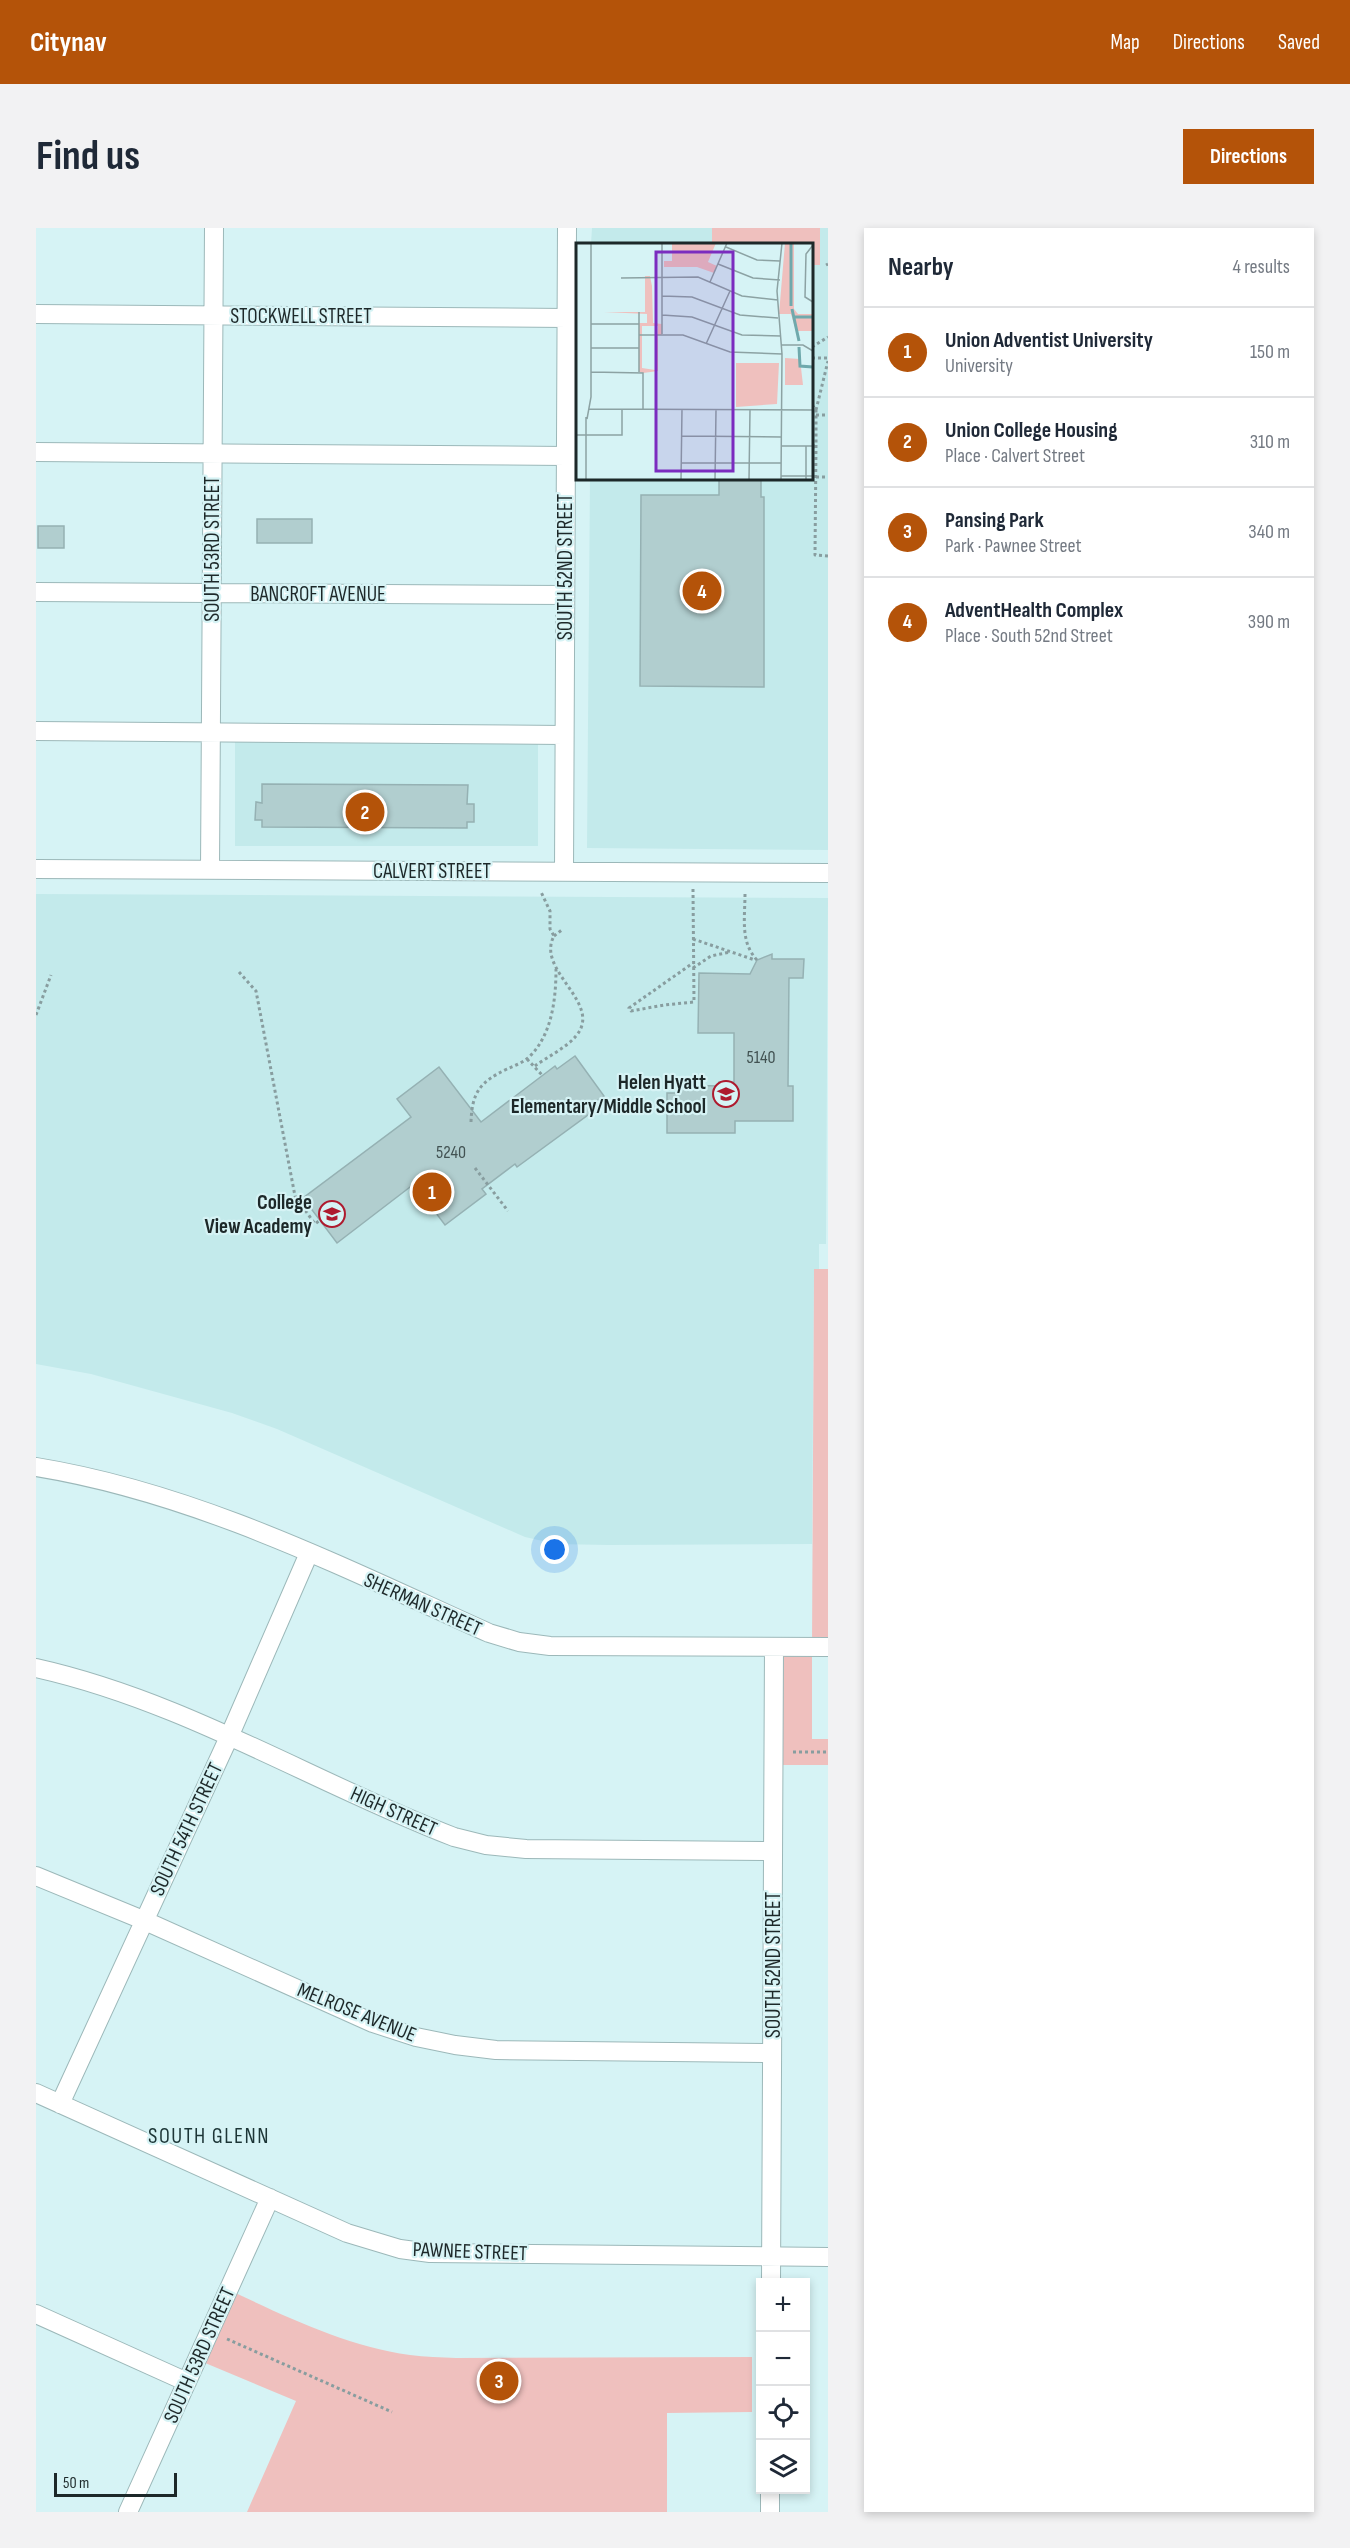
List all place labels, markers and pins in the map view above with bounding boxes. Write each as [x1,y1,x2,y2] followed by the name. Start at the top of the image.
[682,568,722,614] pin: 4
[346,790,384,834] pin: 2
[511,1070,706,1119] place label: Helen Hyatt Elementary/Middle School
[711,1079,741,1109] school or university icon: Helen Hyatt Elementary/Middle School
[412,1170,452,1214] pin: 1
[204,1190,312,1239] place label: College View Academy
[317,1199,347,1229] school or university icon: College View Academy
[480,2358,518,2404] pin: 3

